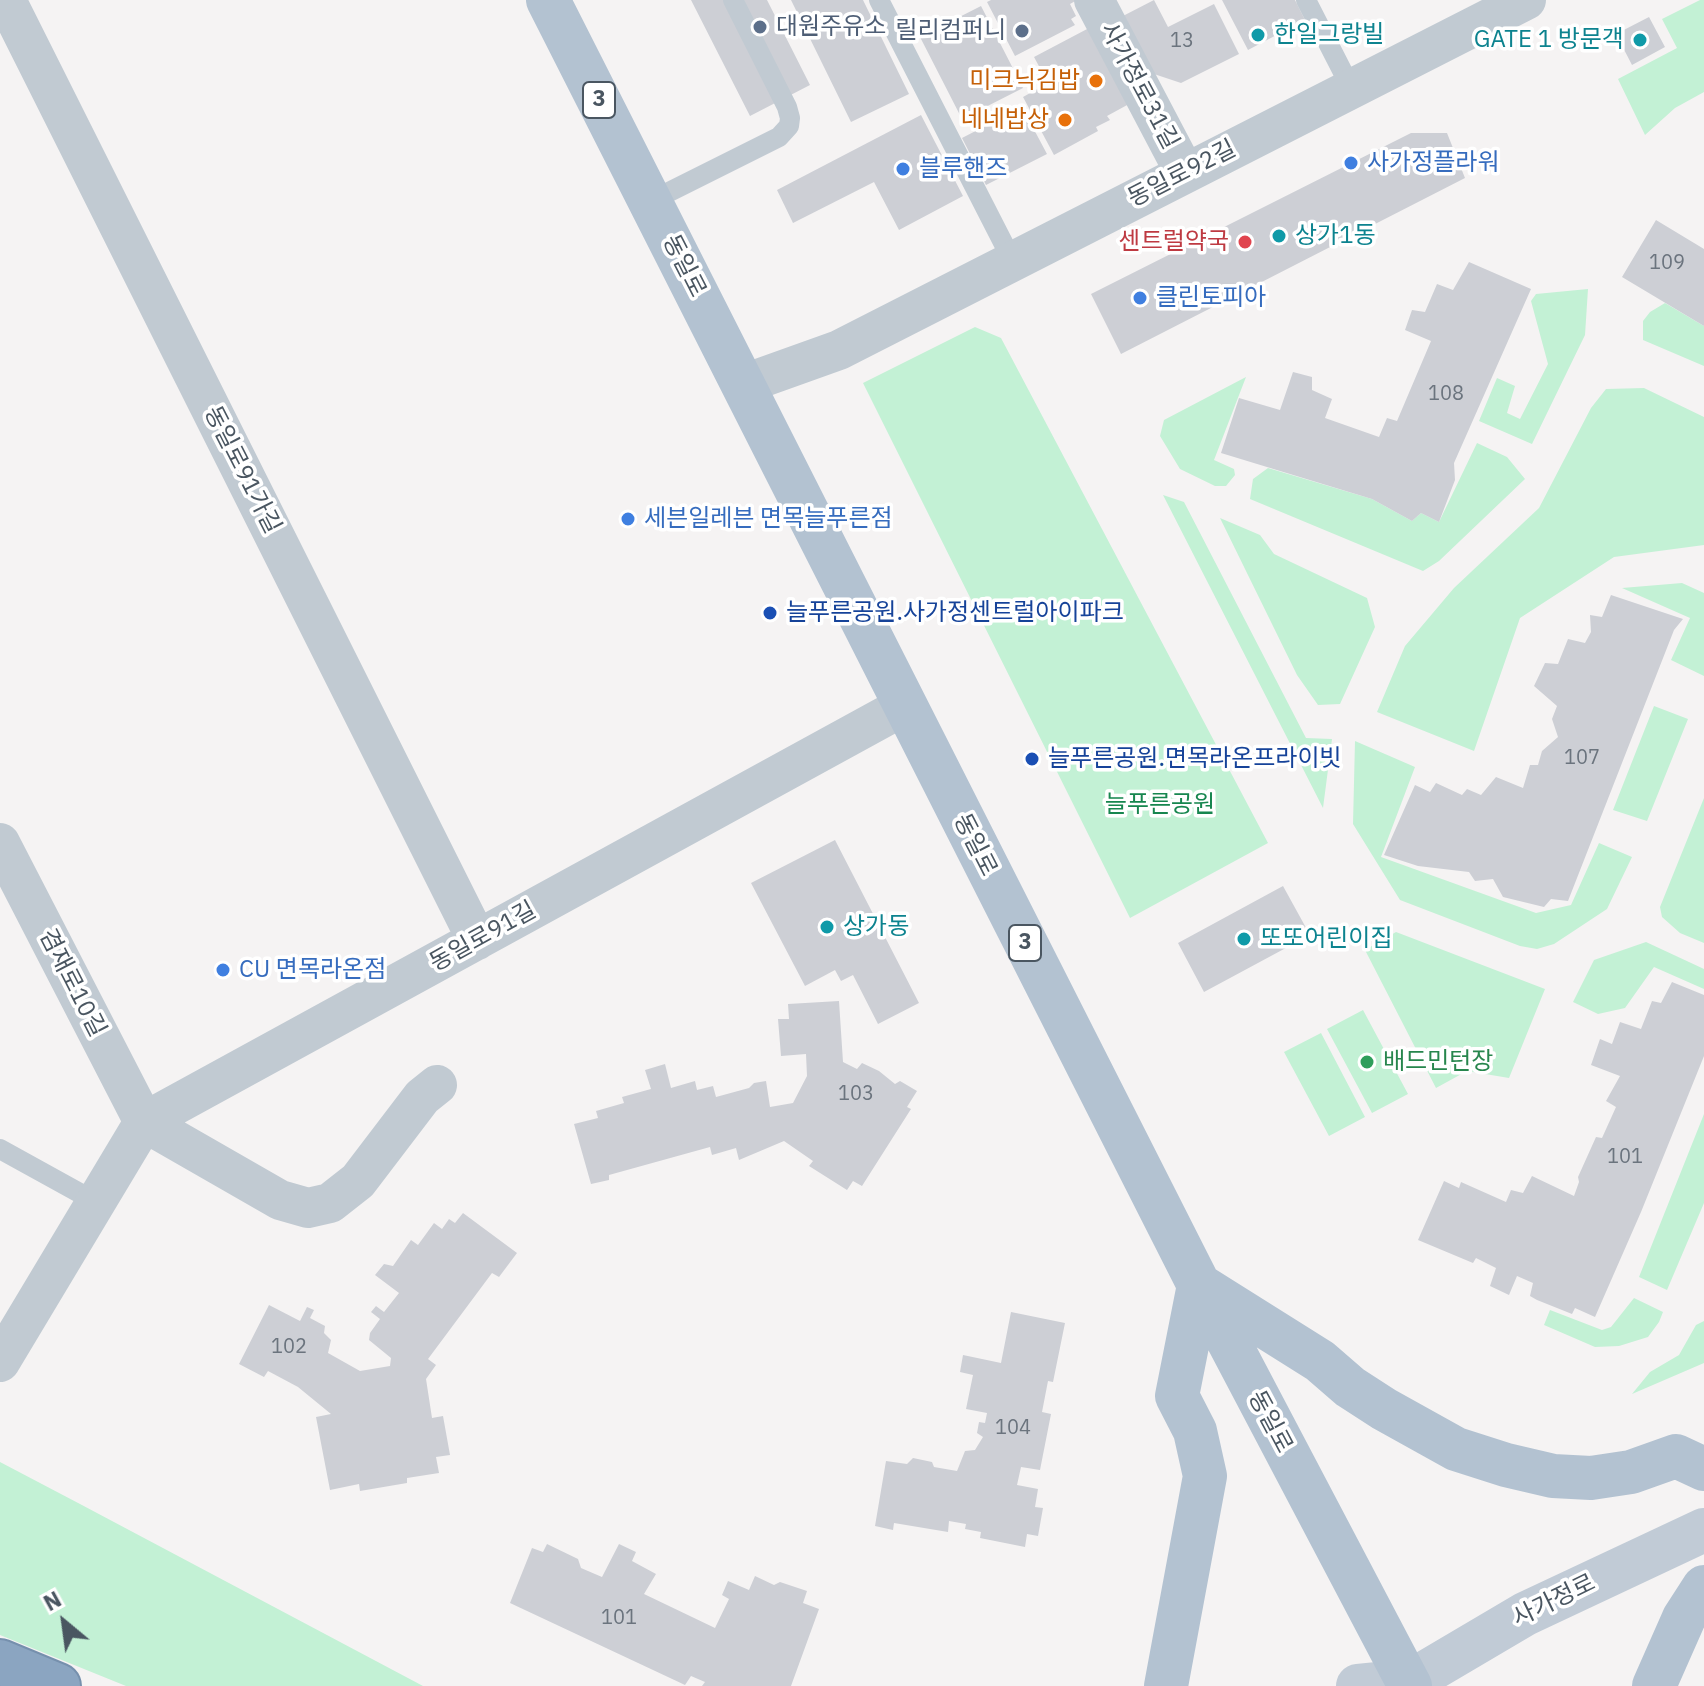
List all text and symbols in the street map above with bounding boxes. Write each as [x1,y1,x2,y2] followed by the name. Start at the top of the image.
[776,13,886,41] place label: 대원주유소
[896,17,1006,45] place label: 릴리컴퍼니
[751,18,769,36] marker: 대원주유소
[1094,18,1184,154] street label: 사가정로31길
[1274,21,1384,49] place label: 한일그랑빌
[1013,22,1031,40] marker: 릴리컴퍼니
[1249,26,1267,44] marker: 한일그랑빌
[1474,26,1624,54] place label: GATE 1 방문객
[1170,29,1194,53] house number: 13
[1631,31,1649,49] marker: GATE 1 방문객
[970,67,1080,95] place label: 미크닉김밥
[1087,72,1105,90] marker: 미크닉김밥
[583,82,615,118] road number: 3
[961,106,1049,134] place label: 네네밥상
[1056,111,1074,129] marker: 네네밥상
[1123,135,1241,213] street label: 동일로92길
[1367,149,1499,177] place label: 사가정플라워
[1342,154,1360,172] marker: 사가정플라워
[919,155,1007,183] place label: 블루핸즈
[894,160,912,178] marker: 블루핸즈
[1295,222,1376,250] place label: 상가1동
[1270,227,1288,245] marker: 상가1동
[1119,228,1229,256] place label: 센트럴약국
[656,230,712,302] street label: 동일로
[1236,233,1254,251] marker: 센트럴약국
[1649,251,1685,275] house number: 109
[1156,284,1266,312] place label: 클린토피아
[1131,289,1149,307] marker: 클린토피아
[1428,382,1464,406] house number: 108
[198,401,286,539] street label: 동일로91가길
[644,505,893,533] place label: 세븐일레븐 면목늘푸른점
[619,510,637,528] marker: 세븐일레븐 면목늘푸른점
[786,599,1124,627] place label: 늘푸른공원.사가정센트럴아이파크
[761,604,779,622] marker: 늘푸른공원.사가정센트럴아이파크
[1048,745,1342,773] place label: 늘푸른공원.면목라온프라이빗
[1564,746,1600,770] house number: 107
[1023,750,1041,768] marker: 늘푸른공원.면목라온프라이빗
[1105,791,1215,819] park label: 늘푸른공원
[947,809,1003,881] street label: 동일로
[425,896,541,978] street label: 동일로91길
[843,913,909,941] place label: 상가동
[818,918,836,936] marker: 상가동
[33,924,111,1042] street label: 겸재로10길
[1009,925,1041,961] road number: 3
[1260,925,1392,953] place label: 또또어린이집
[1235,930,1253,948] marker: 또또어린이집
[239,956,386,984] place label: CU 면목라온점
[214,961,232,979] marker: CU 면목라온점
[1383,1048,1493,1076] place label: 배드민턴장
[1358,1053,1376,1071] marker: 배드민턴장
[838,1082,874,1106] house number: 103
[1607,1145,1643,1169] house number: 101
[271,1335,307,1359] house number: 102
[1242,1386,1298,1458] street label: 동일로
[995,1416,1031,1440] house number: 104
[1508,1569,1600,1633] street label: 사가정로
[24,1582,104,1662] north arrow
[38,1584,66,1617] text: N
[601,1606,637,1630] house number: 101

